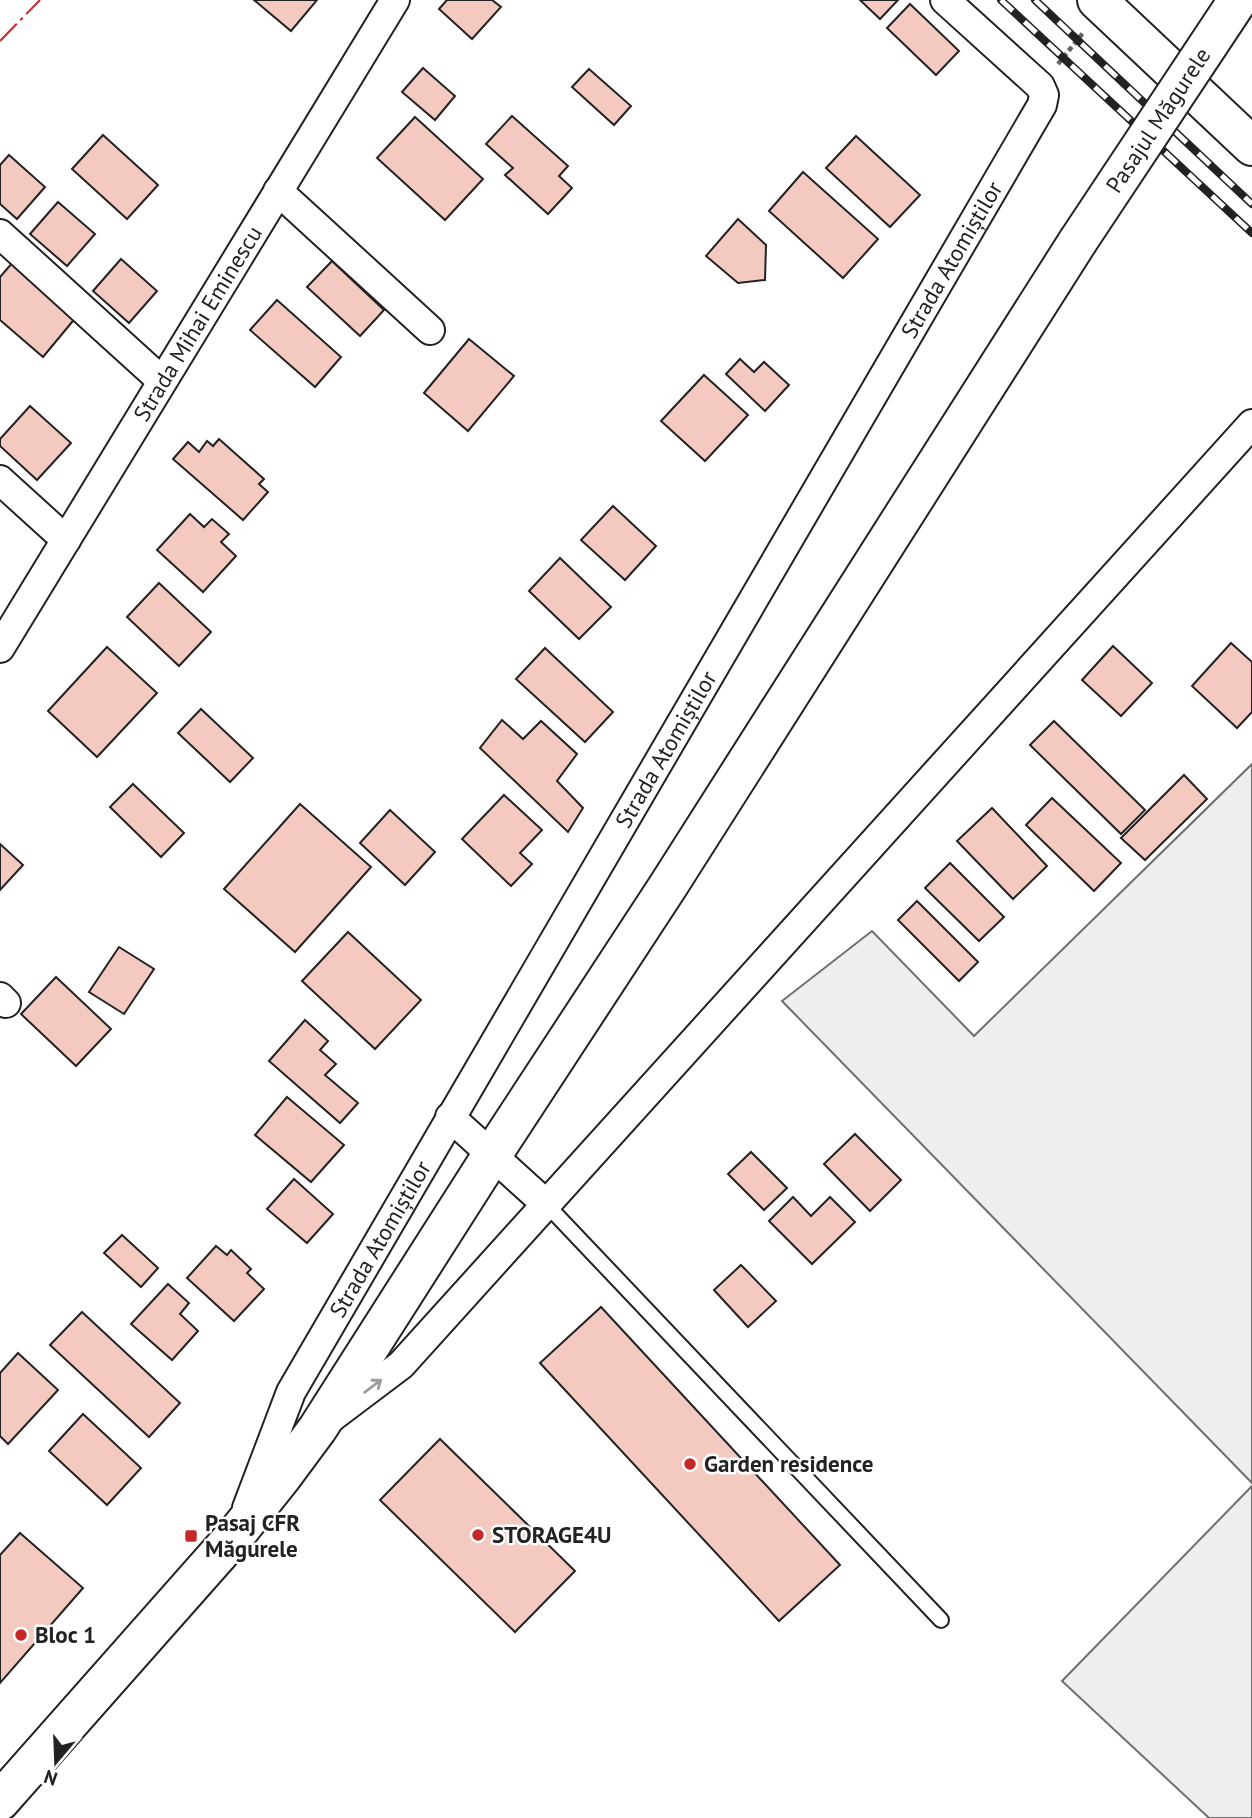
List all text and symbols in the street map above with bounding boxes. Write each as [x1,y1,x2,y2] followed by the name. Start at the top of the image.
[1099,42,1216,198] street label: Pasajul Măgurele
[894,176,1008,343] street label: Strada Atomiștilor
[127,220,268,426] street label: Strada Mihai Eminescu
[608,665,723,833] street label: Strada Atomiștilor
[323,1155,437,1323] street label: Strada Atomiștilor
[363,1379,382,1394] one-way arrow
[704,1449,873,1478] place label: Garden residence
[682,1456,698,1472] marker: Garden residence
[205,1508,300,1563] place label: Pasaj CFR Măgurele
[492,1520,611,1549] place label: STORAGE4U
[470,1527,486,1543] marker: STORAGE4U
[183,1528,199,1544] marker: Pasaj CFR Măgurele
[35,1620,96,1649] place label: Bloc 1
[13,1627,29,1643] marker: Bloc 1
[21,1727,91,1797] north arrow
[41,1765,60,1791] text: N

